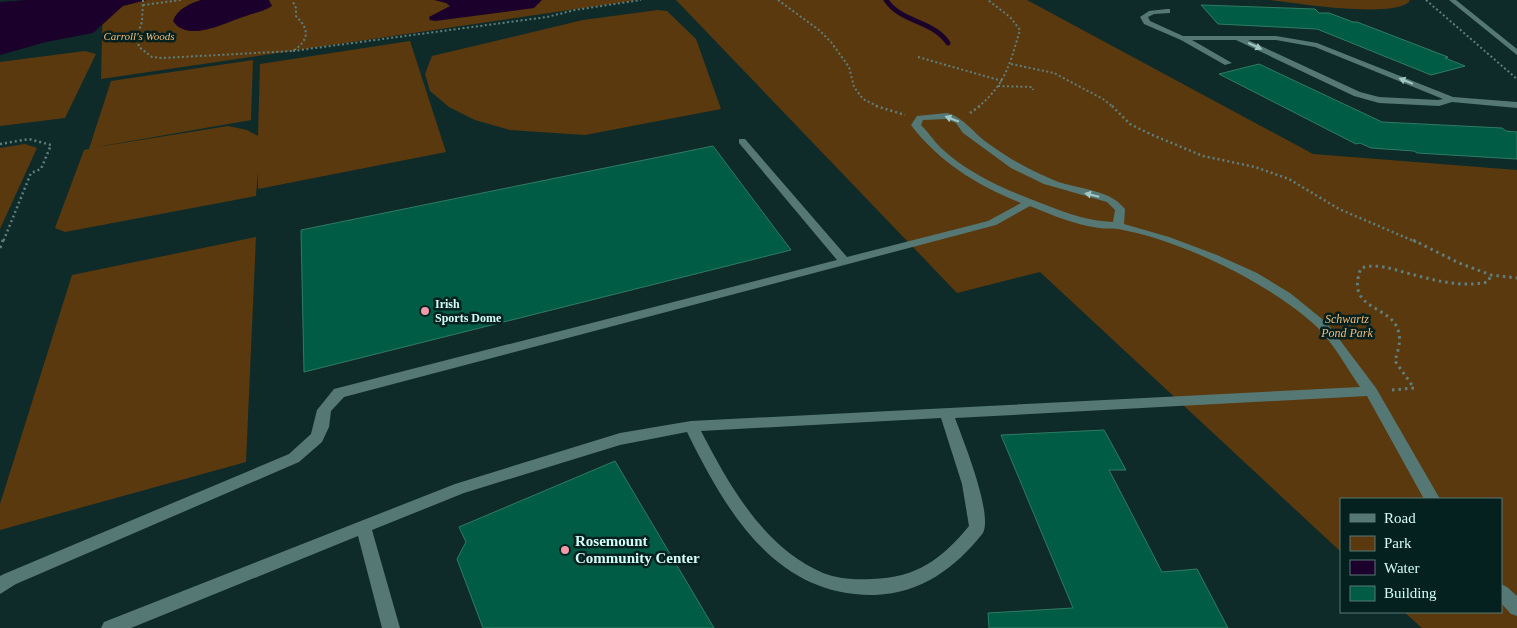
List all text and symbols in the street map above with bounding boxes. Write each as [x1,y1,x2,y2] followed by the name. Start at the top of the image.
[104,30,174,42] park label: Carroll's Woods
[1248,43,1262,51] one-way arrow
[1399,77,1413,85] one-way arrow
[944,115,959,123] one-way arrow
[1085,191,1100,199] one-way arrow
[435,297,502,325] place label: Irish Sports Dome
[419,305,431,317] marker: Irish Sports Dome
[1320,312,1374,340] park label: Schwartz Pond Park
[1340,498,1502,613] legend
[1384,510,1416,526] text: Road
[575,533,700,566] place label: Rosemount Community Center
[1384,535,1412,551] text: Park
[559,544,571,556] marker: Rosemount Community Center
[1384,560,1419,576] text: Water
[1384,585,1437,601] text: Building

